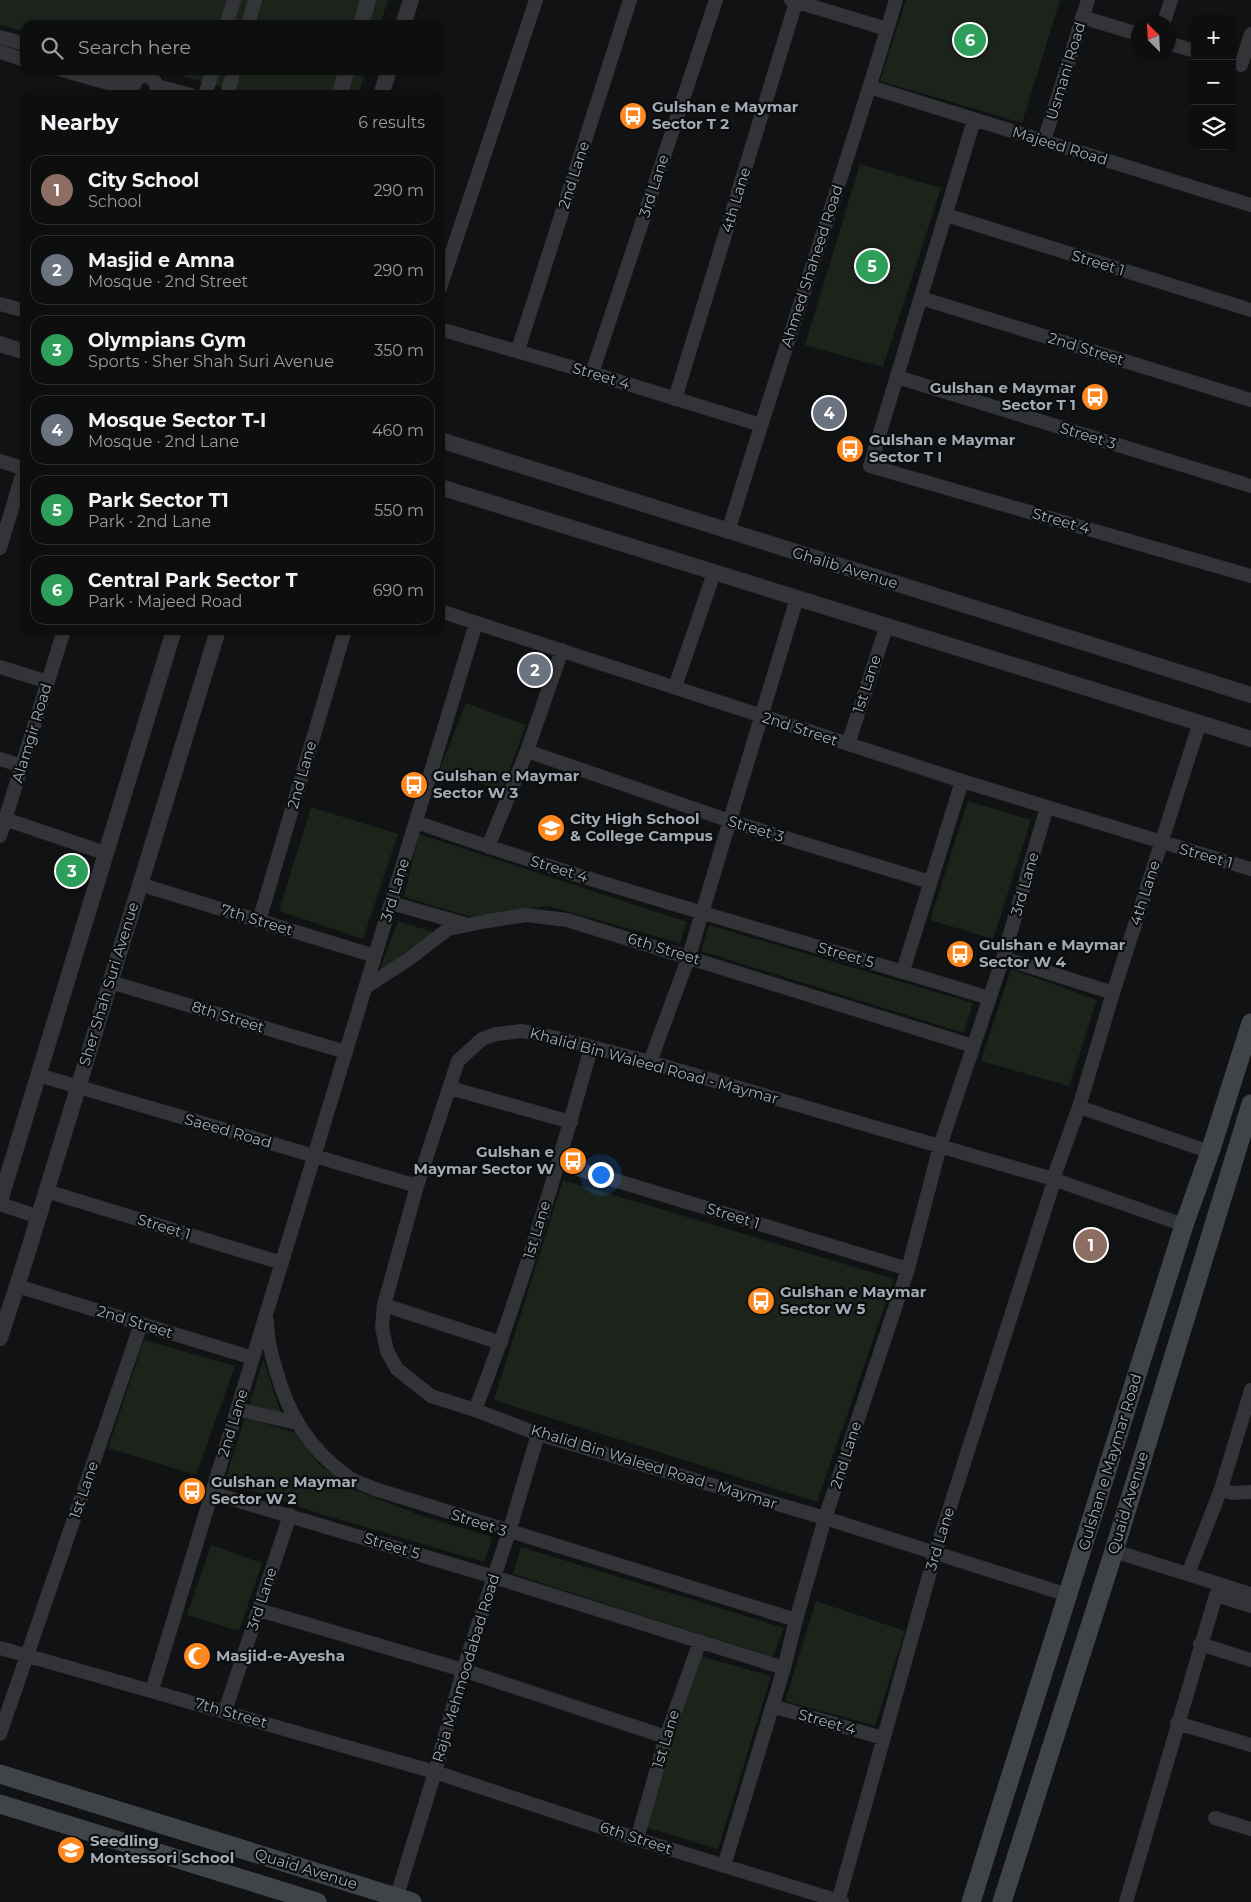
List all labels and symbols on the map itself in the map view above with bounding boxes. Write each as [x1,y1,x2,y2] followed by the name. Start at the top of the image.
[1131,15,1176,60] north arrow
[1042,20,1089,122] street label: Usmani Road
[954,21,986,59] pin: 6
[652,97,799,133] place label: Gulshan e Maymar Sector T 2
[618,101,648,131] bus stop icon: Gulshan e Maymar Sector T 2
[1010,122,1110,169] street label: Majeed Road
[554,139,593,211] street label: 2nd Lane
[634,152,673,220] street label: 3rd Lane
[717,165,754,235] street label: 4th Lane
[776,182,847,350] street label: Ahmed Shaheed Road
[1069,245,1127,280] street label: Street 1
[856,247,888,285] pin: 5
[1046,328,1126,369] street label: 2nd Street
[570,358,632,393] street label: Street 4
[930,378,1077,414] place label: Gulshan e Maymar Sector T 1
[1080,382,1110,412] bus stop icon: Gulshan e Maymar Sector T 1
[813,394,845,432] pin: 4
[1058,418,1119,453] street label: Street 3
[869,430,1016,466] place label: Gulshan e Maymar Sector T I
[835,434,865,464] bus stop icon: Gulshan e Maymar Sector T I
[1030,503,1092,538] street label: Street 4
[790,542,900,593] street label: Ghalib Avenue
[519,651,551,689] pin: 2
[848,653,885,715] street label: 1st Lane
[7,681,56,785] street label: Alamgir Road
[760,707,840,750] street label: 2nd Street
[283,739,320,811] street label: 2nd Lane
[433,766,580,802] place label: Gulshan e Maymar Sector W 3
[399,770,429,800] bus stop icon: Gulshan e Maymar Sector W 3
[570,809,713,845] place label: City High School & College Campus
[726,811,787,846] street label: Street 3
[536,813,566,843] school or university icon: City High School & College Campus
[1177,839,1235,872] street label: Street 1
[1006,850,1043,918] street label: 3rd Lane
[528,851,590,886] street label: Street 4
[56,852,88,890] pin: 3
[376,856,413,924] street label: 3rd Lane
[1125,858,1164,928] street label: 4th Lane
[75,900,143,1068] street label: Sher Shah Suri Avenue
[219,900,295,939] street label: 7th Street
[626,929,703,969] street label: 6th Street
[979,935,1126,971] place label: Gulshan e Maymar Sector W 4
[816,937,877,972] street label: Street 5
[945,939,975,969] bus stop icon: Gulshan e Maymar Sector W 4
[189,996,267,1037] street label: 8th Street
[528,1023,781,1108] street label: Khalid Bin Waleed Road - Maymar
[182,1109,274,1152] street label: Saeed Road
[414,1142,555,1178] place label: Gulshan e Maymar Sector W
[558,1146,588,1176] bus stop icon: Gulshan e Maymar Sector W
[588,1162,614,1188] your location
[704,1198,762,1233] street label: Street 1
[519,1199,554,1261] street label: 1st Lane
[135,1209,193,1244] street label: Street 1
[1075,1226,1107,1264] pin: 1
[780,1282,927,1318] place label: Gulshan e Maymar Sector W 5
[746,1286,776,1316] bus stop icon: Gulshan e Maymar Sector W 5
[95,1301,175,1342] street label: 2nd Street
[1074,1371,1146,1553] street label: Gulshan e Maymar Road
[213,1387,252,1459] street label: 2nd Lane
[826,1419,865,1491] street label: 2nd Lane
[529,1420,780,1513] street label: Khalid Bin Waleed Road - Maymar
[1103,1449,1152,1556] street label: Quaid Avenue
[65,1459,102,1521] street label: 1st Lane
[211,1472,358,1508] place label: Gulshan e Maymar Sector W 2
[177,1476,207,1506] bus stop icon: Gulshan e Maymar Sector W 2
[449,1505,510,1540] street label: Street 3
[921,1505,958,1573] street label: 3rd Lane
[362,1528,423,1563] street label: Street 5
[242,1565,281,1633] street label: 3rd Lane
[428,1571,503,1764] street label: Raja Mehmoodabad Road
[182,1641,212,1671] mosque icon: Masjid-e-Ayesha
[216,1646,345,1665] place label: Masjid-e-Ayesha
[193,1693,269,1732] street label: 7th Street
[796,1704,858,1739] street label: Street 4
[648,1708,683,1770] street label: 1st Lane
[598,1817,675,1858] street label: 6th Street
[90,1831,234,1867] place label: Seedling Montessori School
[56,1835,86,1865] school or university icon: Seedling Montessori School
[253,1844,360,1893] street label: Quaid Avenue

